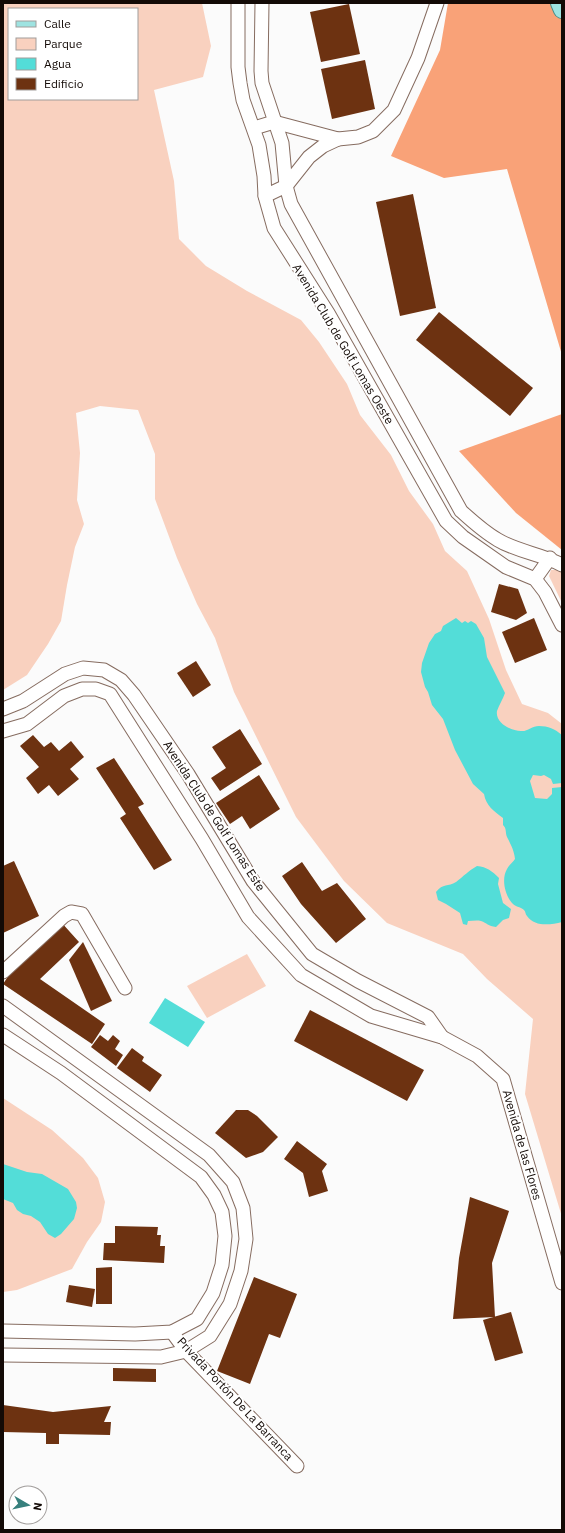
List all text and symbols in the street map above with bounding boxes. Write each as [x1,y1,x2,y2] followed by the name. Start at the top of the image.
[8,8,138,100] legend
[44,16,71,31] text: Calle
[44,36,83,51] text: Parque
[44,56,72,71] text: Agua
[44,76,84,91] text: Edificio
[290,261,398,427] street label: Avenida Club de Golf Lomas Oeste
[160,738,269,894] street label: Avenida Club de Golf Lomas Este
[500,1088,545,1202] street label: Avenida de las Flores
[174,1334,297,1464] street label: Privada Portón De La Barranca
[8,1485,48,1525] north arrow
[30,1502,45,1512] text: N

